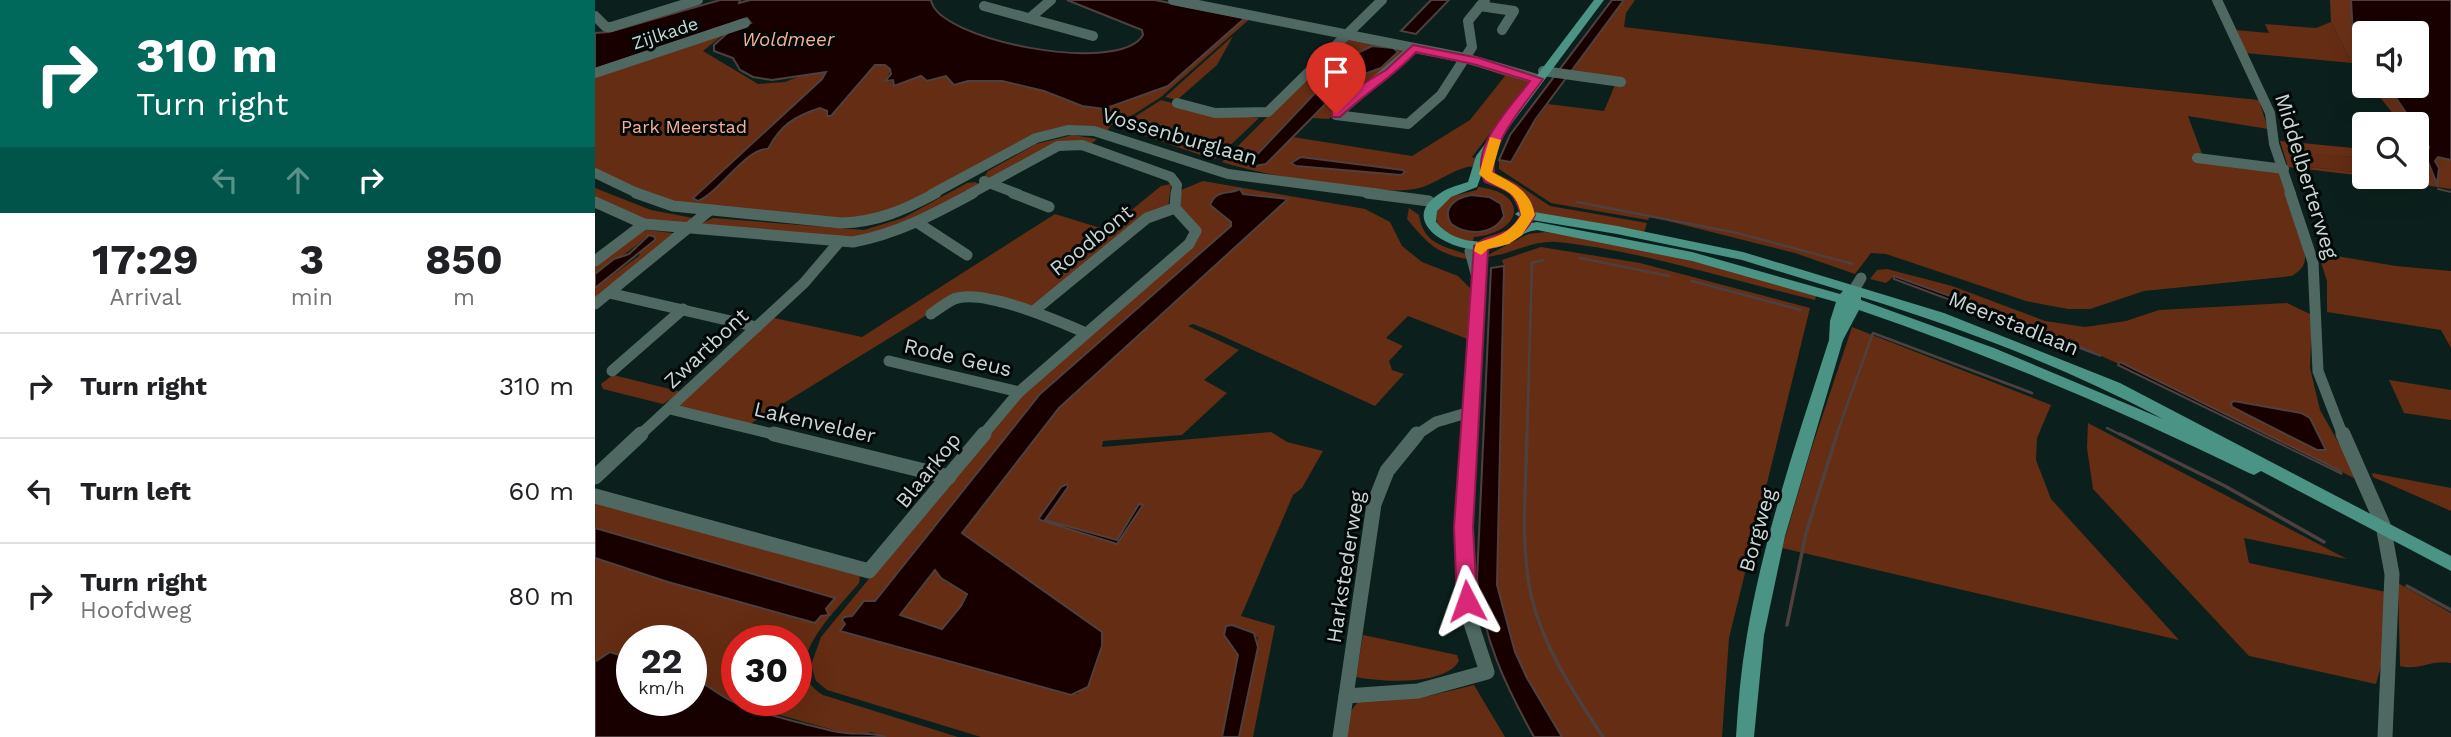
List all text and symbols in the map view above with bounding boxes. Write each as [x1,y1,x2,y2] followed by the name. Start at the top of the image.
[629,12,701,54] street label: Zijlkade
[2352,21,2429,189] map controls
[2352,21,2429,98] button: sound
[136,26,278,84] text: 310 m
[21,28,112,119] icon: right
[742,28,835,51] water label: Woldmeer
[1306,42,1366,114] pin
[1317,53,1355,91] icon: arrive
[136,85,288,123] text: Turn right
[2270,90,2344,262] street label: Middelberterweg
[1099,102,1261,170] street label: Vossenburglaan
[2352,112,2429,189] button: search
[621,116,747,137] park label: Park Meerstad
[206,161,244,199] icon: left
[279,161,317,199] icon: ahead
[352,161,390,199] icon: right
[1045,199,1138,281] street label: Roodbont
[92,235,199,284] text: 17:29
[299,235,324,284] text: 3
[425,235,503,284] text: 850
[109,284,181,311] text: Arrival
[291,284,333,311] text: min
[453,284,475,311] text: m
[1945,286,2083,360] street label: Meerstadlaan
[659,303,753,393] street label: Zwartbont
[902,332,1014,382] street label: Rode Geus
[21,367,59,405] icon: right
[80,371,207,401] text: Turn right
[499,371,574,401] text: 310 m
[752,396,879,448] street label: Lakenvelder
[890,427,966,513] street label: Blaarkop
[21,472,59,510] icon: left
[80,476,191,506] text: Turn left
[508,476,574,506] text: 60 m
[1733,485,1781,575] street label: Borgweg
[1321,488,1370,645] street label: Harkstederweg
[1430,564,1504,638] position arrow
[80,567,207,597] text: Turn right
[21,577,59,615] icon: right
[508,581,574,611] text: 80 m
[80,597,192,624] text: Hoofdweg
[721,625,812,716] speed limit sign: 30
[641,640,682,682] text: 22
[638,677,685,698] text: km/h

